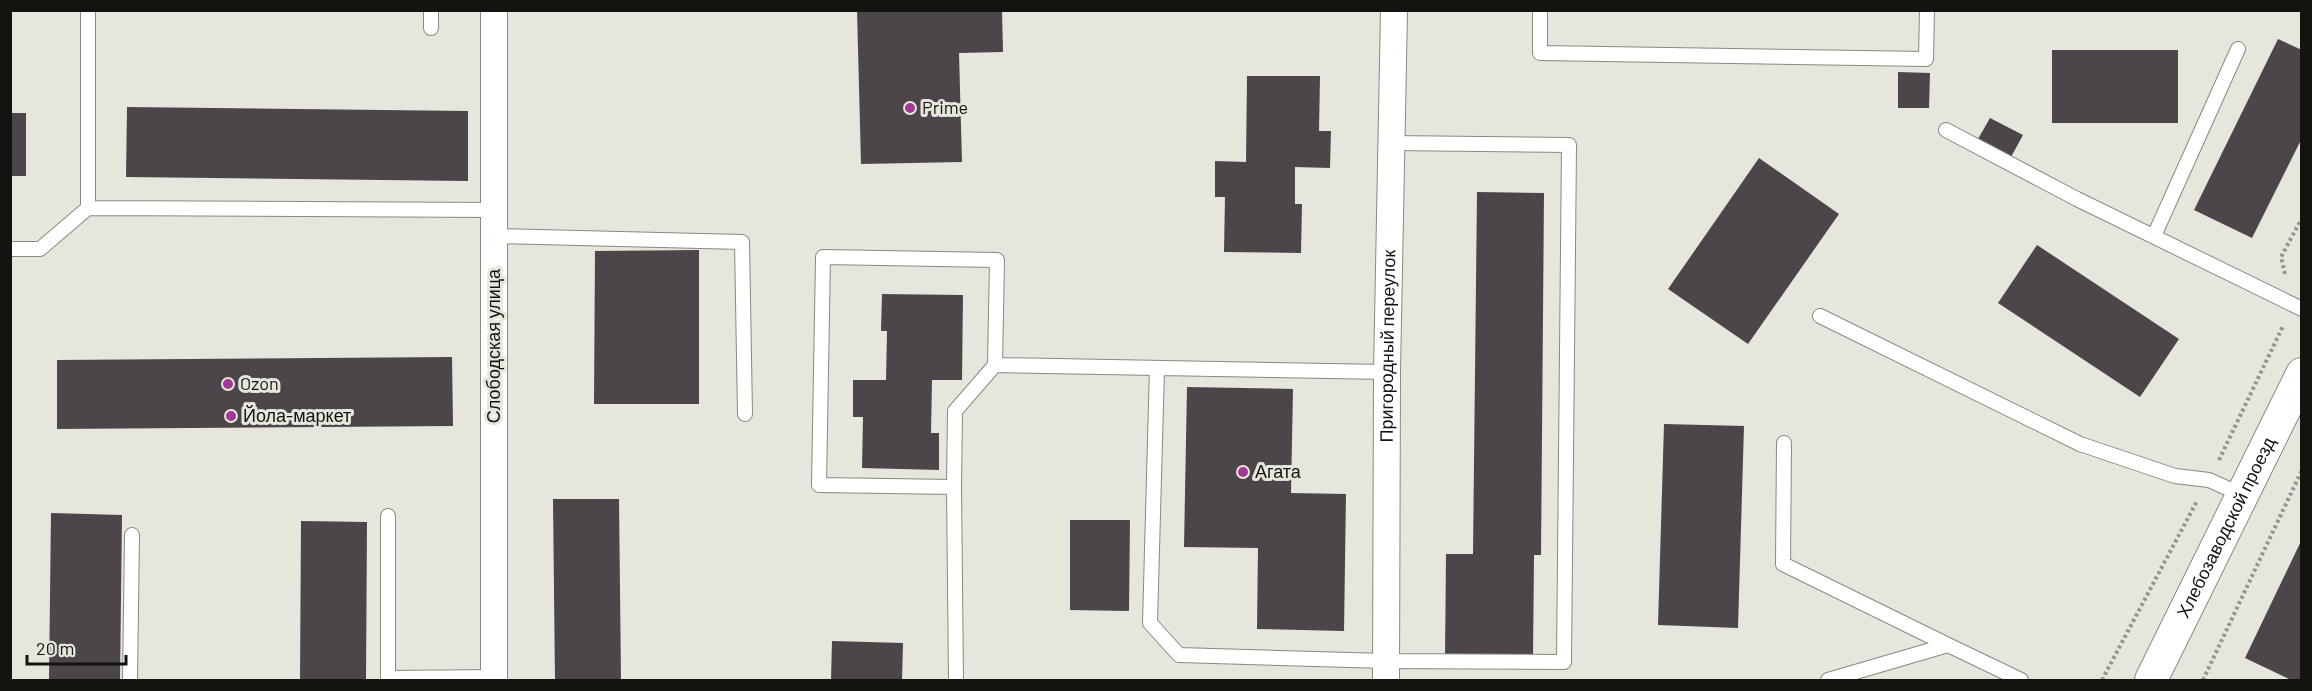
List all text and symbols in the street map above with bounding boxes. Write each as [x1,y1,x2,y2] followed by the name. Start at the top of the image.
[922,96,968,118] place label: Prime
[903,101,917,115] marker: Prime
[1375,249,1399,442] street label: Пригородный переулок
[482,268,504,423] street label: Слободская улица
[240,372,279,394] place label: Ozon
[221,377,235,391] marker: Ozon
[243,404,351,426] place label: Йола-маркет
[224,409,238,423] marker: Йола-маркет
[2171,433,2279,621] street label: Хлебозаводской проезд
[1255,460,1302,482] place label: Агата
[1236,465,1250,479] marker: Агата
[27,628,126,666] scale bar
[36,637,74,659] text: 20 m

